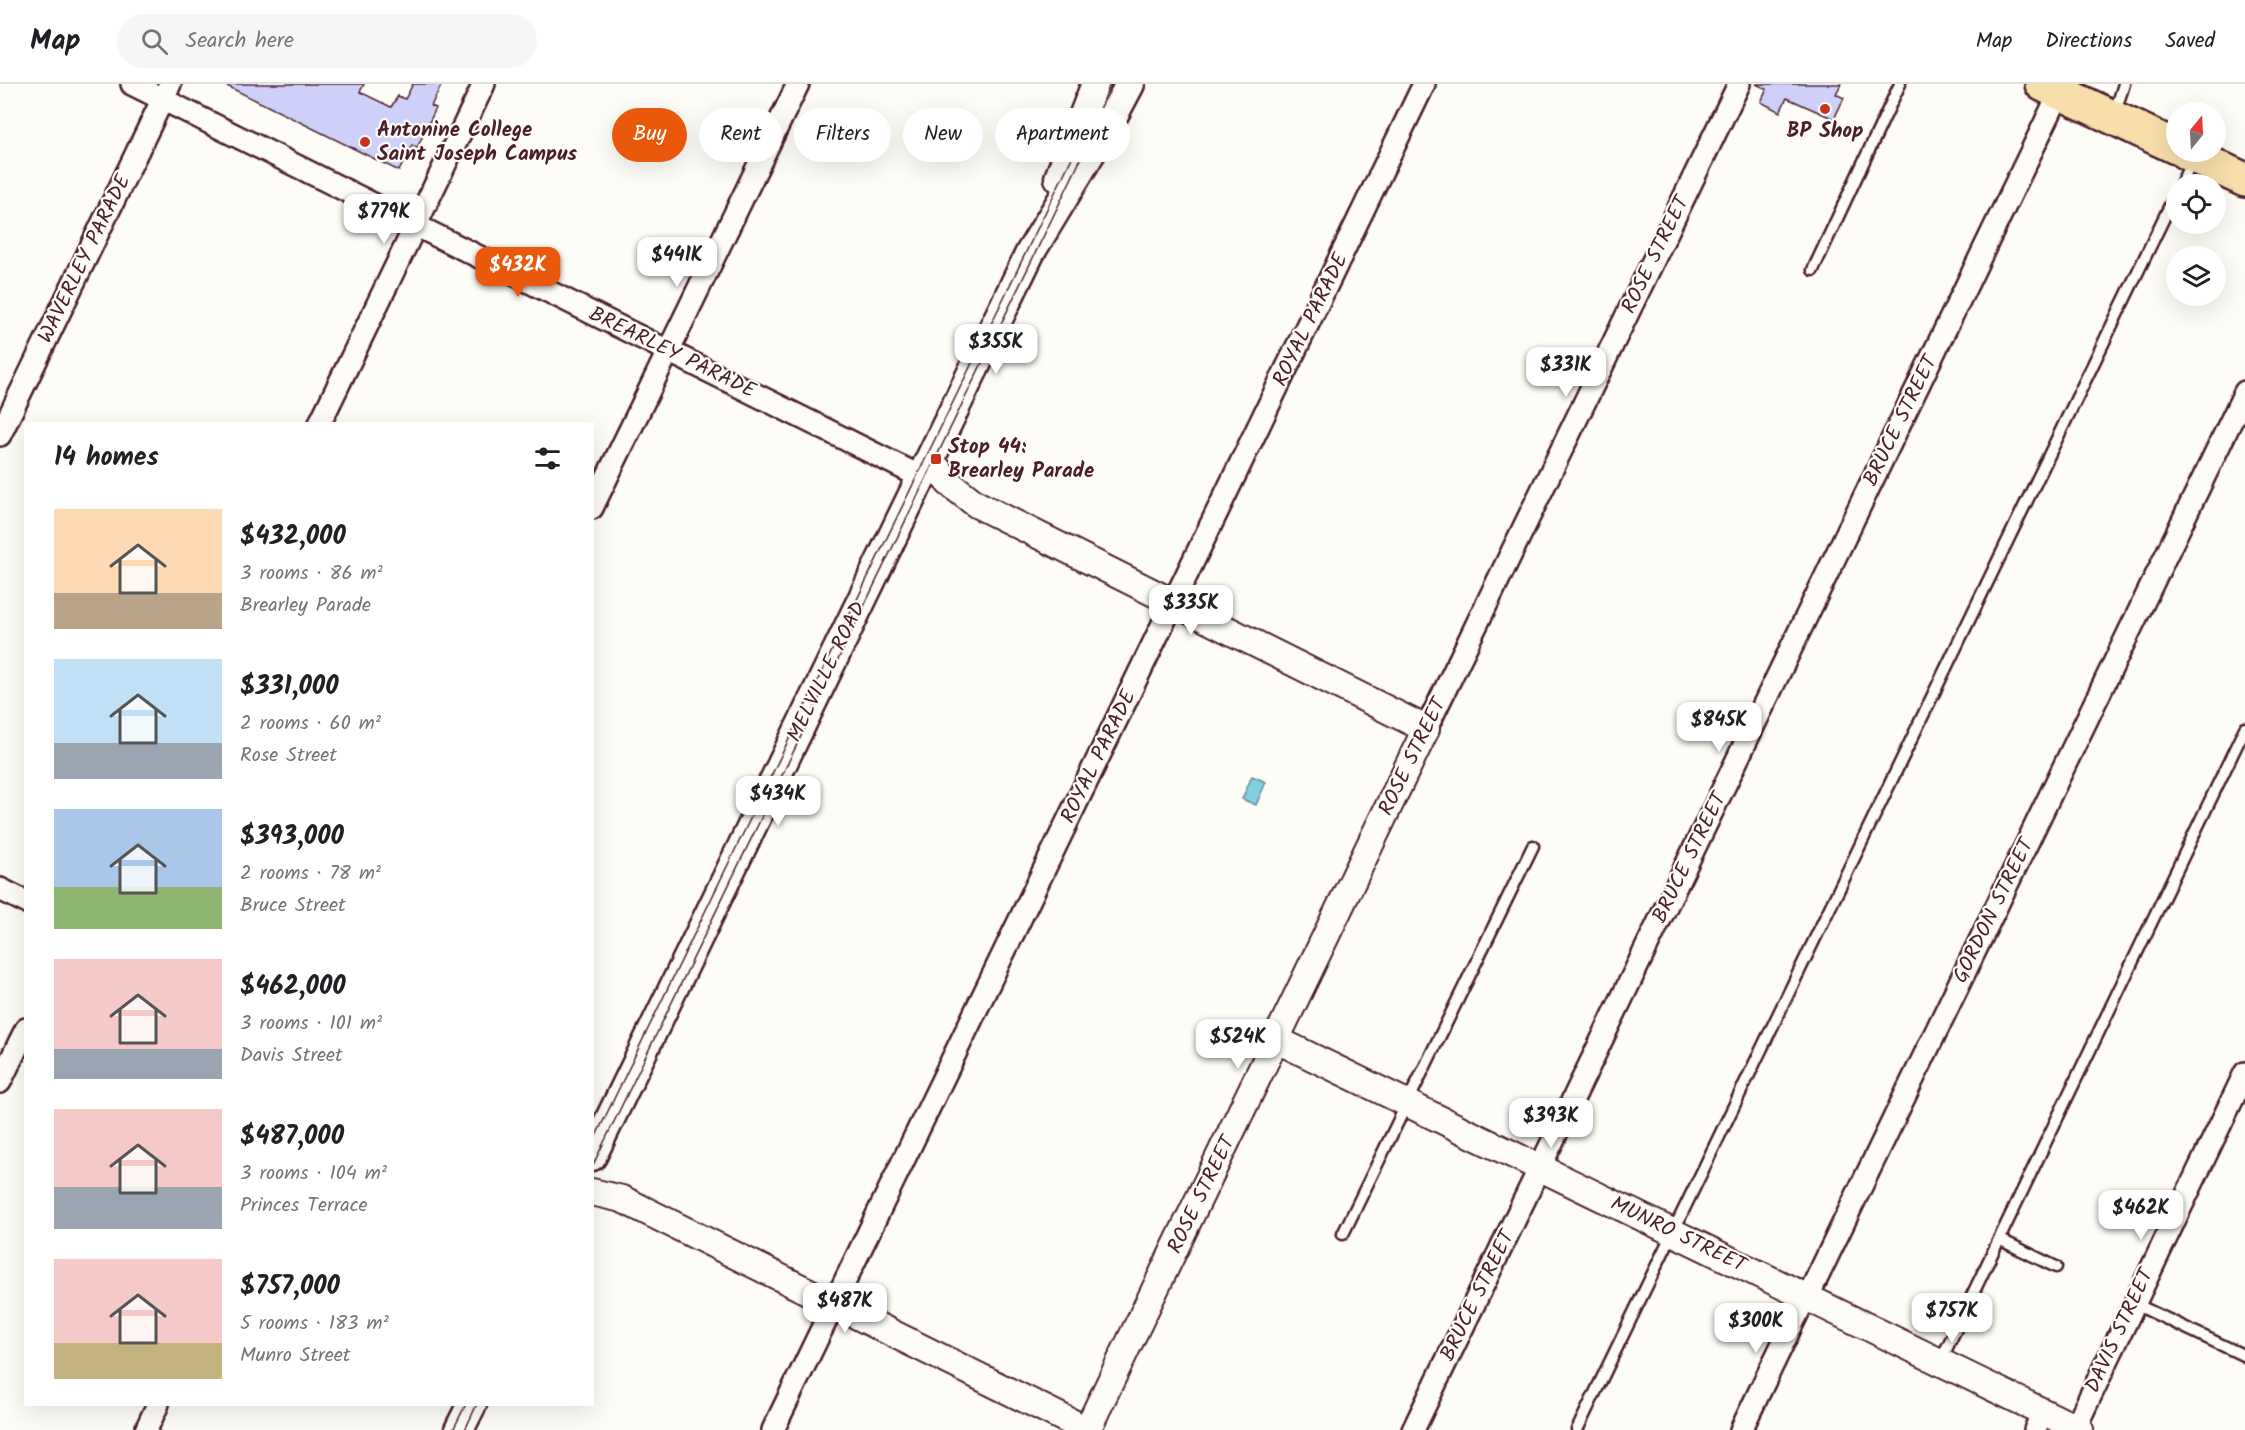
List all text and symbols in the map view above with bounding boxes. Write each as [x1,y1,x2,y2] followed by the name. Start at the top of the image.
[117,14,537,68] search box
[30,19,81,64] text: Map
[186,24,294,59] text: Search here
[138,25,171,58] icon: search
[1976,25,2012,58] text: Map
[2045,25,2132,58] text: Directions
[2165,25,2215,58] text: Saved
[1818,102,1832,116] marker: BP Shop
[2166,102,2226,162] north arrow
[2166,102,2226,306] map controls
[612,108,687,162] chip: Buy
[699,108,782,162] chip: Rent
[794,108,891,162] chip: Filters
[903,108,983,162] chip: New
[995,108,1130,162] chip: Apartment
[377,114,577,171] place label: Antonine College Saint Joseph Campus
[1786,115,1864,148] place label: BP Shop
[358,135,372,149] marker: Antonine College Saint Joseph Campus
[30,168,141,349] street label: WAVERLEY PARADE
[2166,174,2226,234] button: locate
[1613,189,1700,320] street label: ROSE STREET
[342,194,426,245] pin: $779K
[358,197,410,229] text: $779K
[635,237,719,288] pin: $441K
[651,240,703,272] text: $441K
[2166,246,2226,306] button: layers
[476,247,560,298] pin: $432K
[1264,247,1358,392] street label: ROYAL PARADE
[489,250,547,282] text: $432K
[583,298,762,408] street label: BREARLEY PARADE
[954,324,1038,375] pin: $355K
[968,327,1024,359] text: $355K
[1524,347,1608,398] pin: $331K
[1855,348,1948,492] street label: BRUCE STREET
[1540,350,1592,382] text: $331K
[948,431,1094,488] place label: Stop 44: Brearley Parade
[54,437,159,479] text: 14 homes
[531,442,564,475] icon: filters
[929,452,943,466] marker: Stop 44: Brearley Parade
[240,516,346,558] text: $432,000
[102,533,174,605] icon: home
[240,558,383,590] text: 3 rooms · 86 m²
[1149,585,1233,636] pin: $335K
[1163,588,1219,620] text: $335K
[240,590,371,622] text: Brearley Parade
[779,596,875,748] street label: MELVILLE ROAD
[240,666,339,708] text: $331,000
[102,683,174,755] icon: home
[1052,684,1146,829] street label: ROYAL PARADE
[1370,691,1457,822] street label: ROSE STREET
[1677,702,1761,753] pin: $845K
[1691,705,1747,737] text: $845K
[240,708,381,740] text: 2 rooms · 60 m²
[240,740,337,772] text: Rose Street
[736,776,820,827] pin: $434K
[750,779,806,811] text: $434K
[1644,785,1737,929] street label: BRUCE STREET
[240,816,344,858] text: $393,000
[1945,831,2044,989] street label: GORDON STREET
[102,833,174,905] icon: home
[240,858,381,890] text: 2 rooms · 78 m²
[240,890,346,922] text: Bruce Street
[240,966,346,1008] text: $462,000
[102,983,174,1055] icon: home
[240,1008,382,1040] text: 3 rooms · 101 m²
[1196,1019,1280,1070] pin: $524K
[1210,1022,1266,1054] text: $524K
[240,1040,343,1072] text: Davis Street
[1509,1098,1593,1149] pin: $393K
[1523,1101,1579,1133] text: $393K
[240,1116,344,1158] text: $487,000
[1159,1129,1246,1260] street label: ROSE STREET
[102,1133,174,1205] icon: home
[240,1158,387,1190] text: 3 rooms · 104 m²
[1605,1188,1753,1283] street label: MUNRO STREET
[240,1190,368,1222] text: Princes Terrace
[2099,1190,2183,1241] pin: $462K
[2112,1193,2170,1225] text: $462K
[1432,1223,1525,1367] street label: BRUCE STREET
[2077,1262,2164,1399] street label: DAVIS STREET
[240,1266,340,1308] text: $757,000
[102,1283,174,1355] icon: home
[803,1283,887,1334] pin: $487K
[817,1286,873,1318] text: $487K
[1910,1293,1994,1344] pin: $757K
[1926,1296,1978,1328] text: $757K
[1714,1303,1798,1354] pin: $300K
[1728,1306,1784,1338] text: $300K
[240,1308,389,1340] text: 5 rooms · 183 m²
[240,1340,350,1372] text: Munro Street

